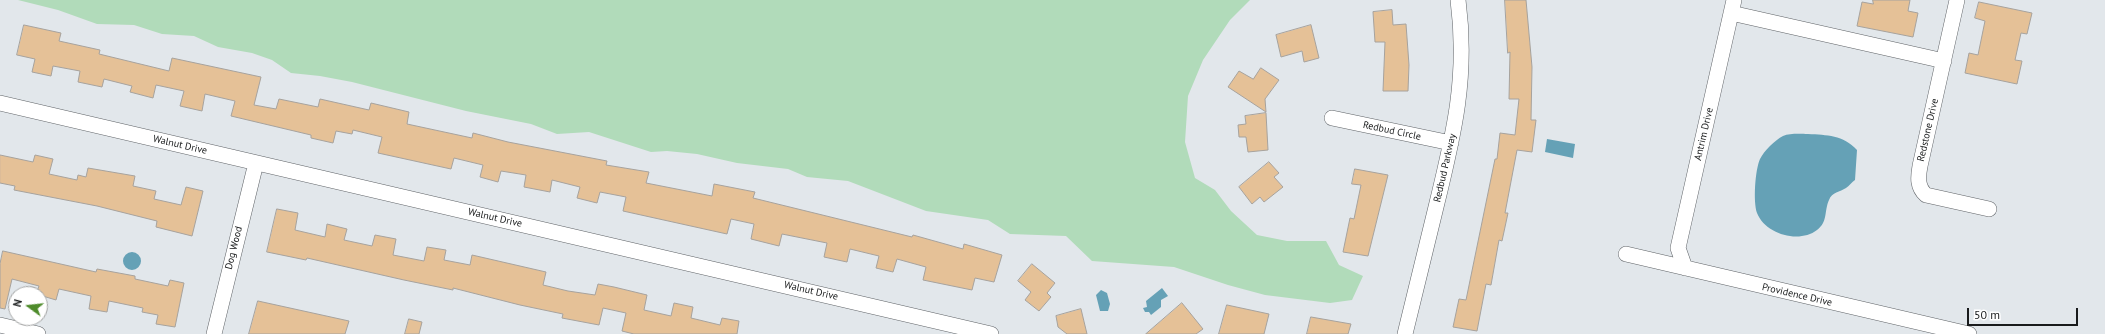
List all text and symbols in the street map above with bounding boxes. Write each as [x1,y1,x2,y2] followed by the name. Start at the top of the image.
[1915,97,1941,163] street label: Redstone Drive
[1692,106,1716,162] street label: Antrim Drive
[1362,119,1422,143] street label: Redbud Circle
[1431,132,1459,204] street label: Redbud Parkway
[152,133,208,157] street label: Walnut Drive
[467,206,523,230] street label: Walnut Drive
[223,225,245,271] street label: Dog Wood
[783,279,839,303] street label: Walnut Drive
[1761,281,1833,309] street label: Providence Drive
[8,286,48,326] north arrow
[10,298,25,308] text: N
[1969,300,2080,326] scale bar
[1974,307,2000,322] text: 50 m

